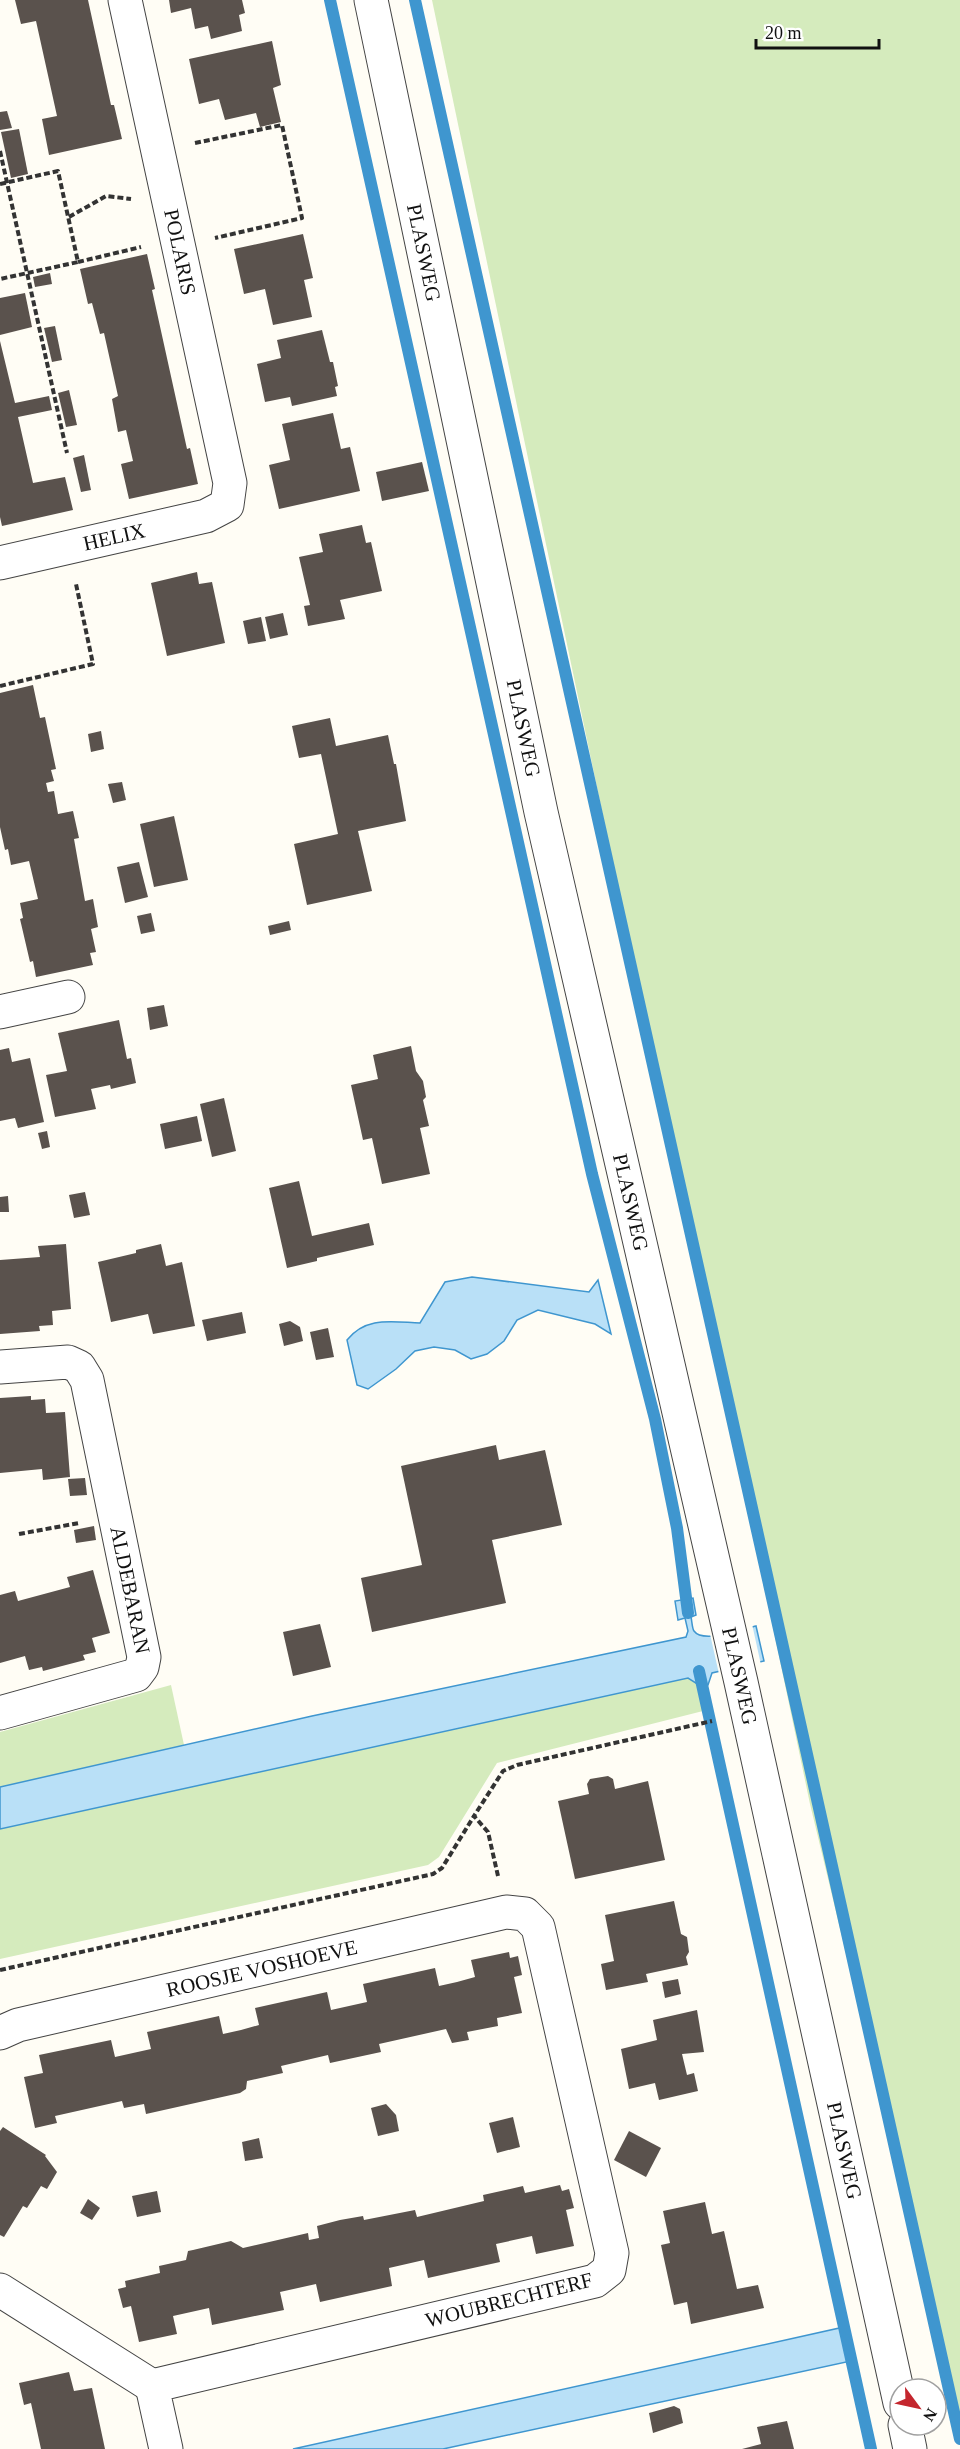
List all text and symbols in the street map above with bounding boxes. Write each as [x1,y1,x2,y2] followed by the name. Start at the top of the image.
[756,12,879,50] scale bar
[765,23,802,43] text: 20 m
[402,202,446,304] street label: PLASWEG
[159,207,201,297] street label: POLARIS
[81,518,147,556] street label: HELIX
[502,677,545,779] street label: PLASWEG
[608,1151,654,1253] street label: PLASWEG
[105,1524,155,1656] street label: ALDEBARAN
[717,1625,762,1727] street label: PLASWEG
[164,1935,360,2002] street label: ROOSJE VOSHOEVE
[822,2099,867,2201] street label: PLASWEG
[423,2268,595,2332] street label: WOUBRECHTERF
[888,2377,948,2437] north arrow
[920,2405,940,2425] text: N

